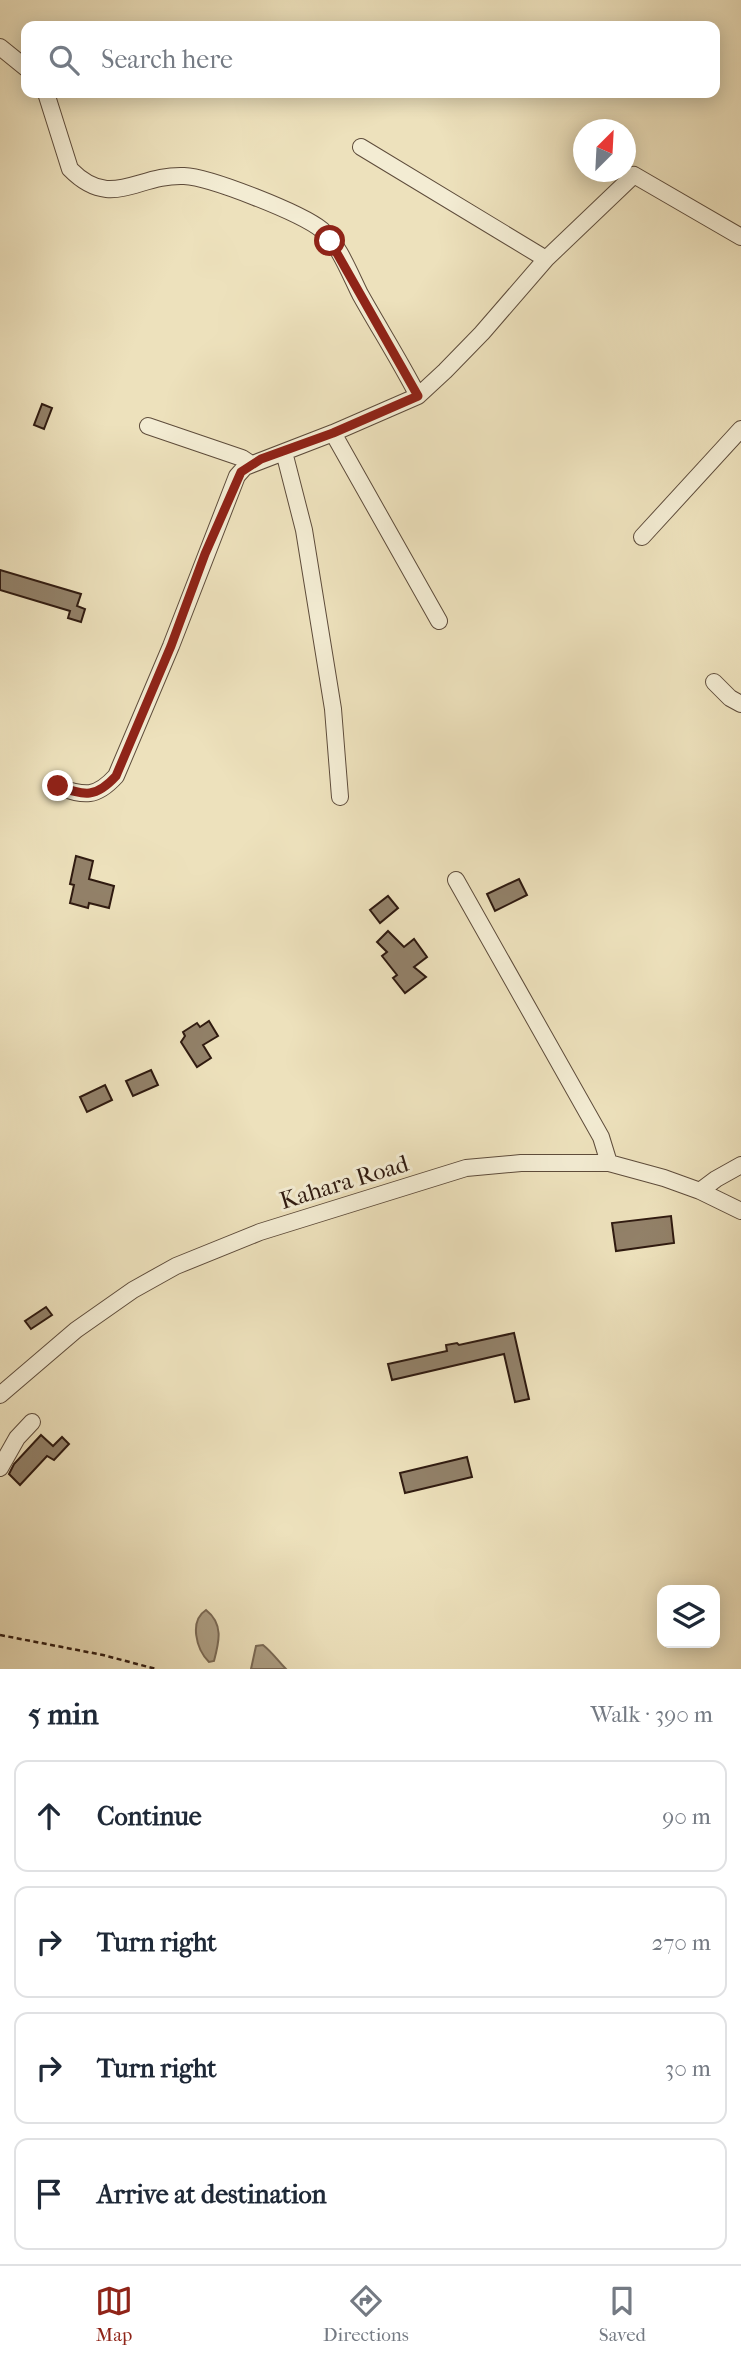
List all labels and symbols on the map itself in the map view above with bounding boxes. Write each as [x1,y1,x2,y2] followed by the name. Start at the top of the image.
[573,119,636,182] north arrow
[314,225,345,256] route start
[42,770,73,801] route end
[276,1149,413,1215] street label: Kahara Road

